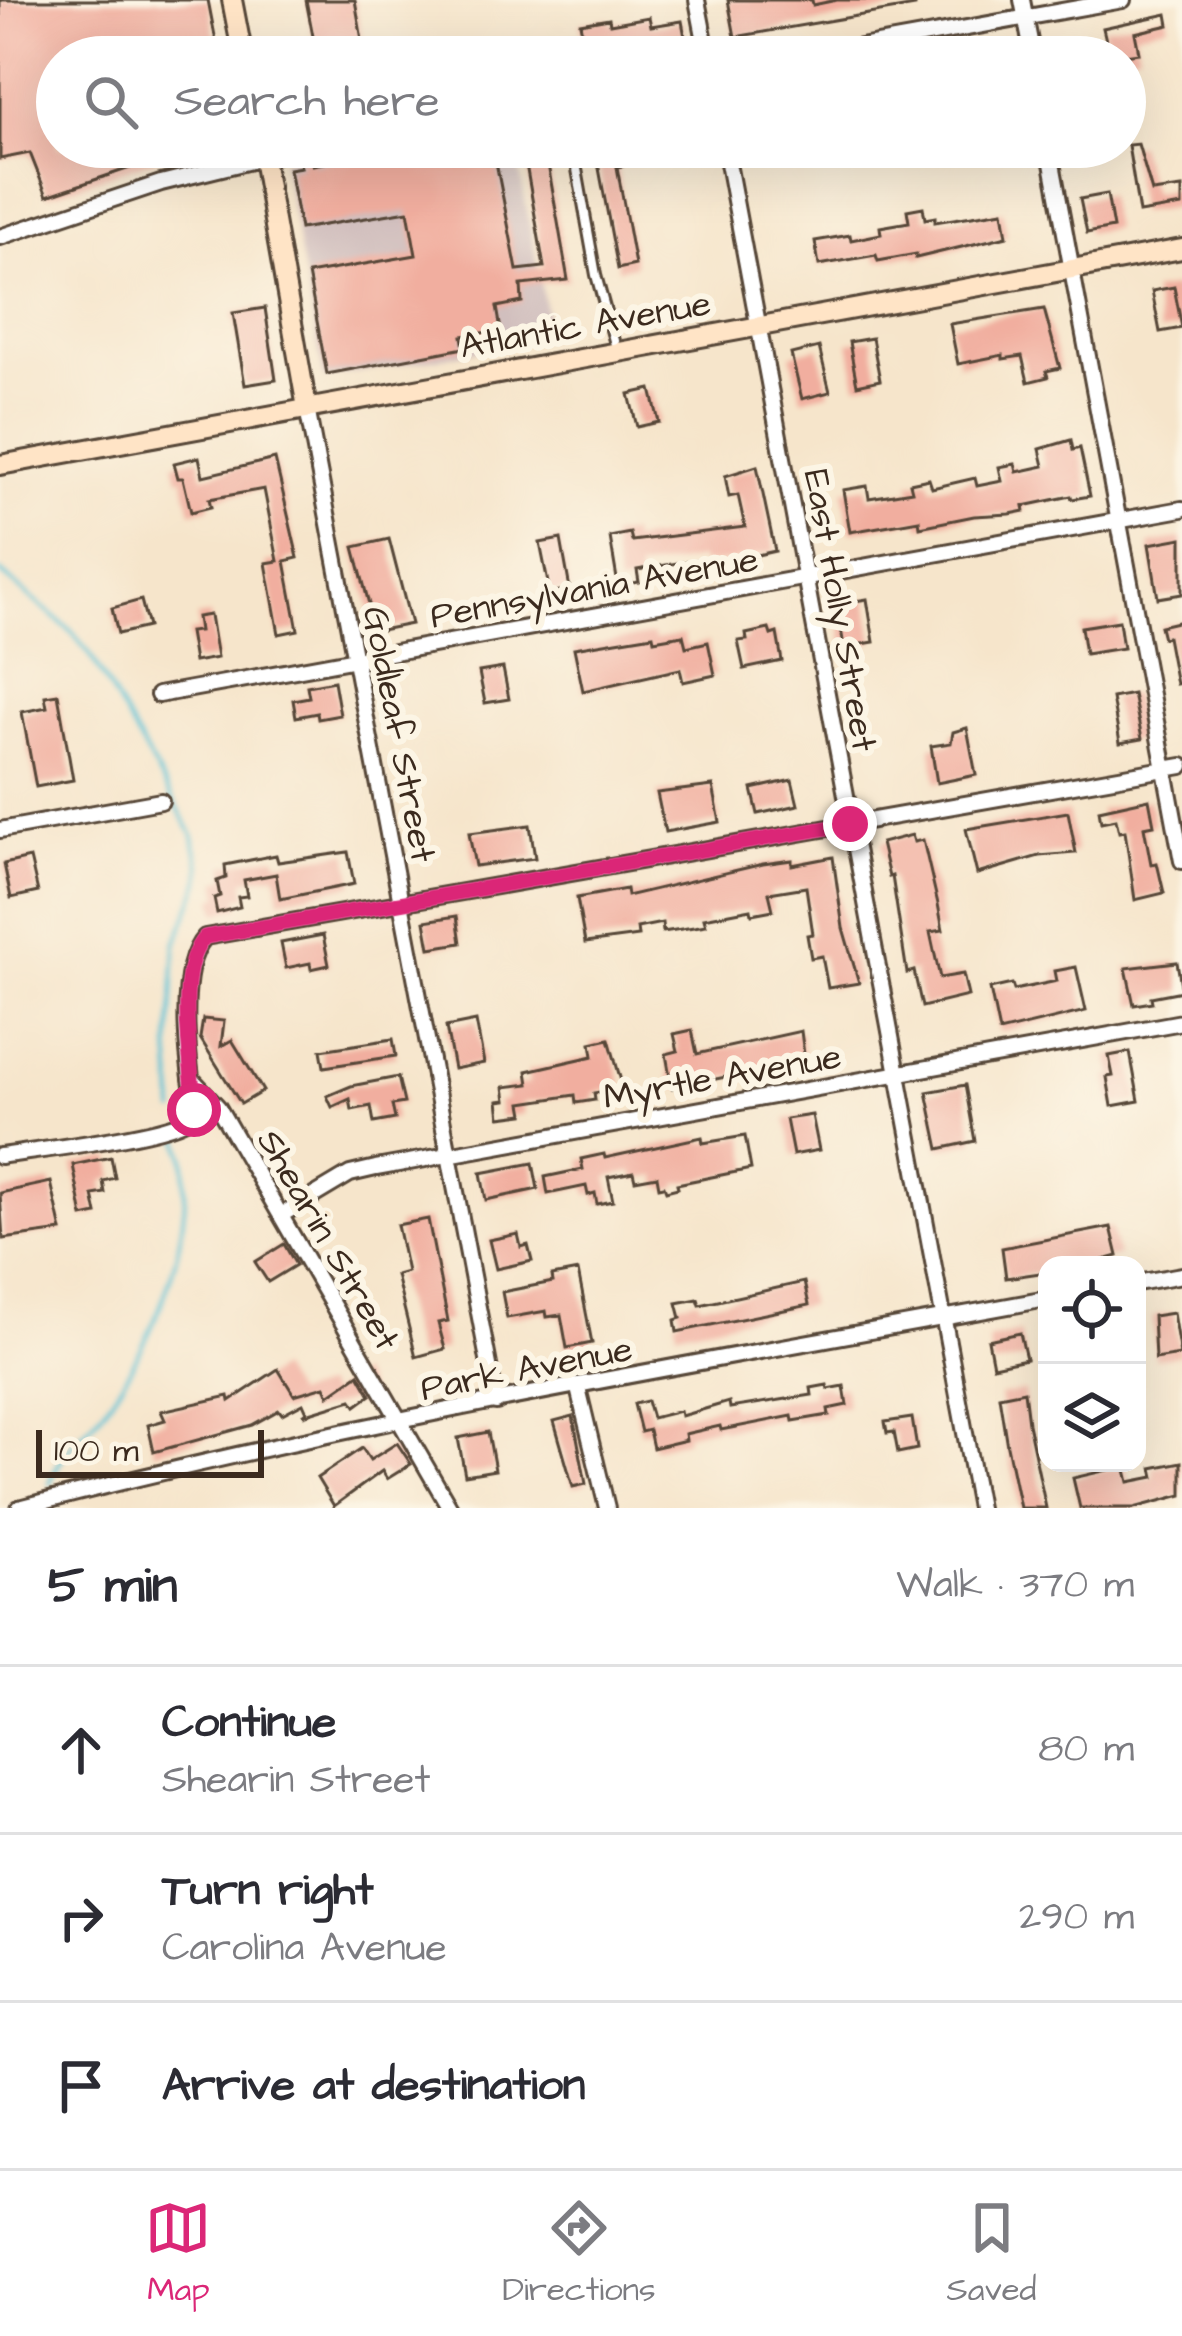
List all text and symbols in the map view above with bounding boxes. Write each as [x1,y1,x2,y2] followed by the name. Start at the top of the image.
[36,36,1146,168] search box
[78,69,144,135] icon: search
[174,71,440,133] text: Search here
[456,278,715,373] street label: Atlantic Avenue
[790,466,889,756] street label: East Holly Street
[426,535,762,642] street label: Pennsylvania Avenue
[349,602,448,867] street label: Goldleaf Street
[823,797,877,851] route end
[600,1031,845,1123] street label: Myrtle Avenue
[167,1083,221,1137] route start
[244,1120,412,1361] street label: Shearin Street
[1038,1256,1146,1472] map controls
[1038,1256,1146,1364] button: locate
[416,1324,637,1415] street label: Park Avenue
[1038,1364,1146,1472] button: layers
[36,1424,264,1477] scale bar
[54,1428,139,1474] text: 100 m
[48,1551,177,1622] text: 5 min
[896,1559,1134,1613] text: Walk · 370 m
[162,1692,336,1754] text: Continue
[48,1717,114,1783] icon: ahead
[1038,1723,1134,1777] text: 80 m
[162,1754,430,1808] text: Shearin Street
[162,1860,374,1922] text: Turn right
[48,1885,114,1951] icon: right
[1019,1891,1134,1945] text: 290 m
[162,1922,447,1976] text: Carolina Avenue
[48,2053,114,2119] icon: arrive
[162,2055,585,2117] text: Arrive at destination
[145,2195,211,2313] tab: Map
[502,2195,656,2313] tab: Directions
[947,2195,1037,2313] tab: Saved

